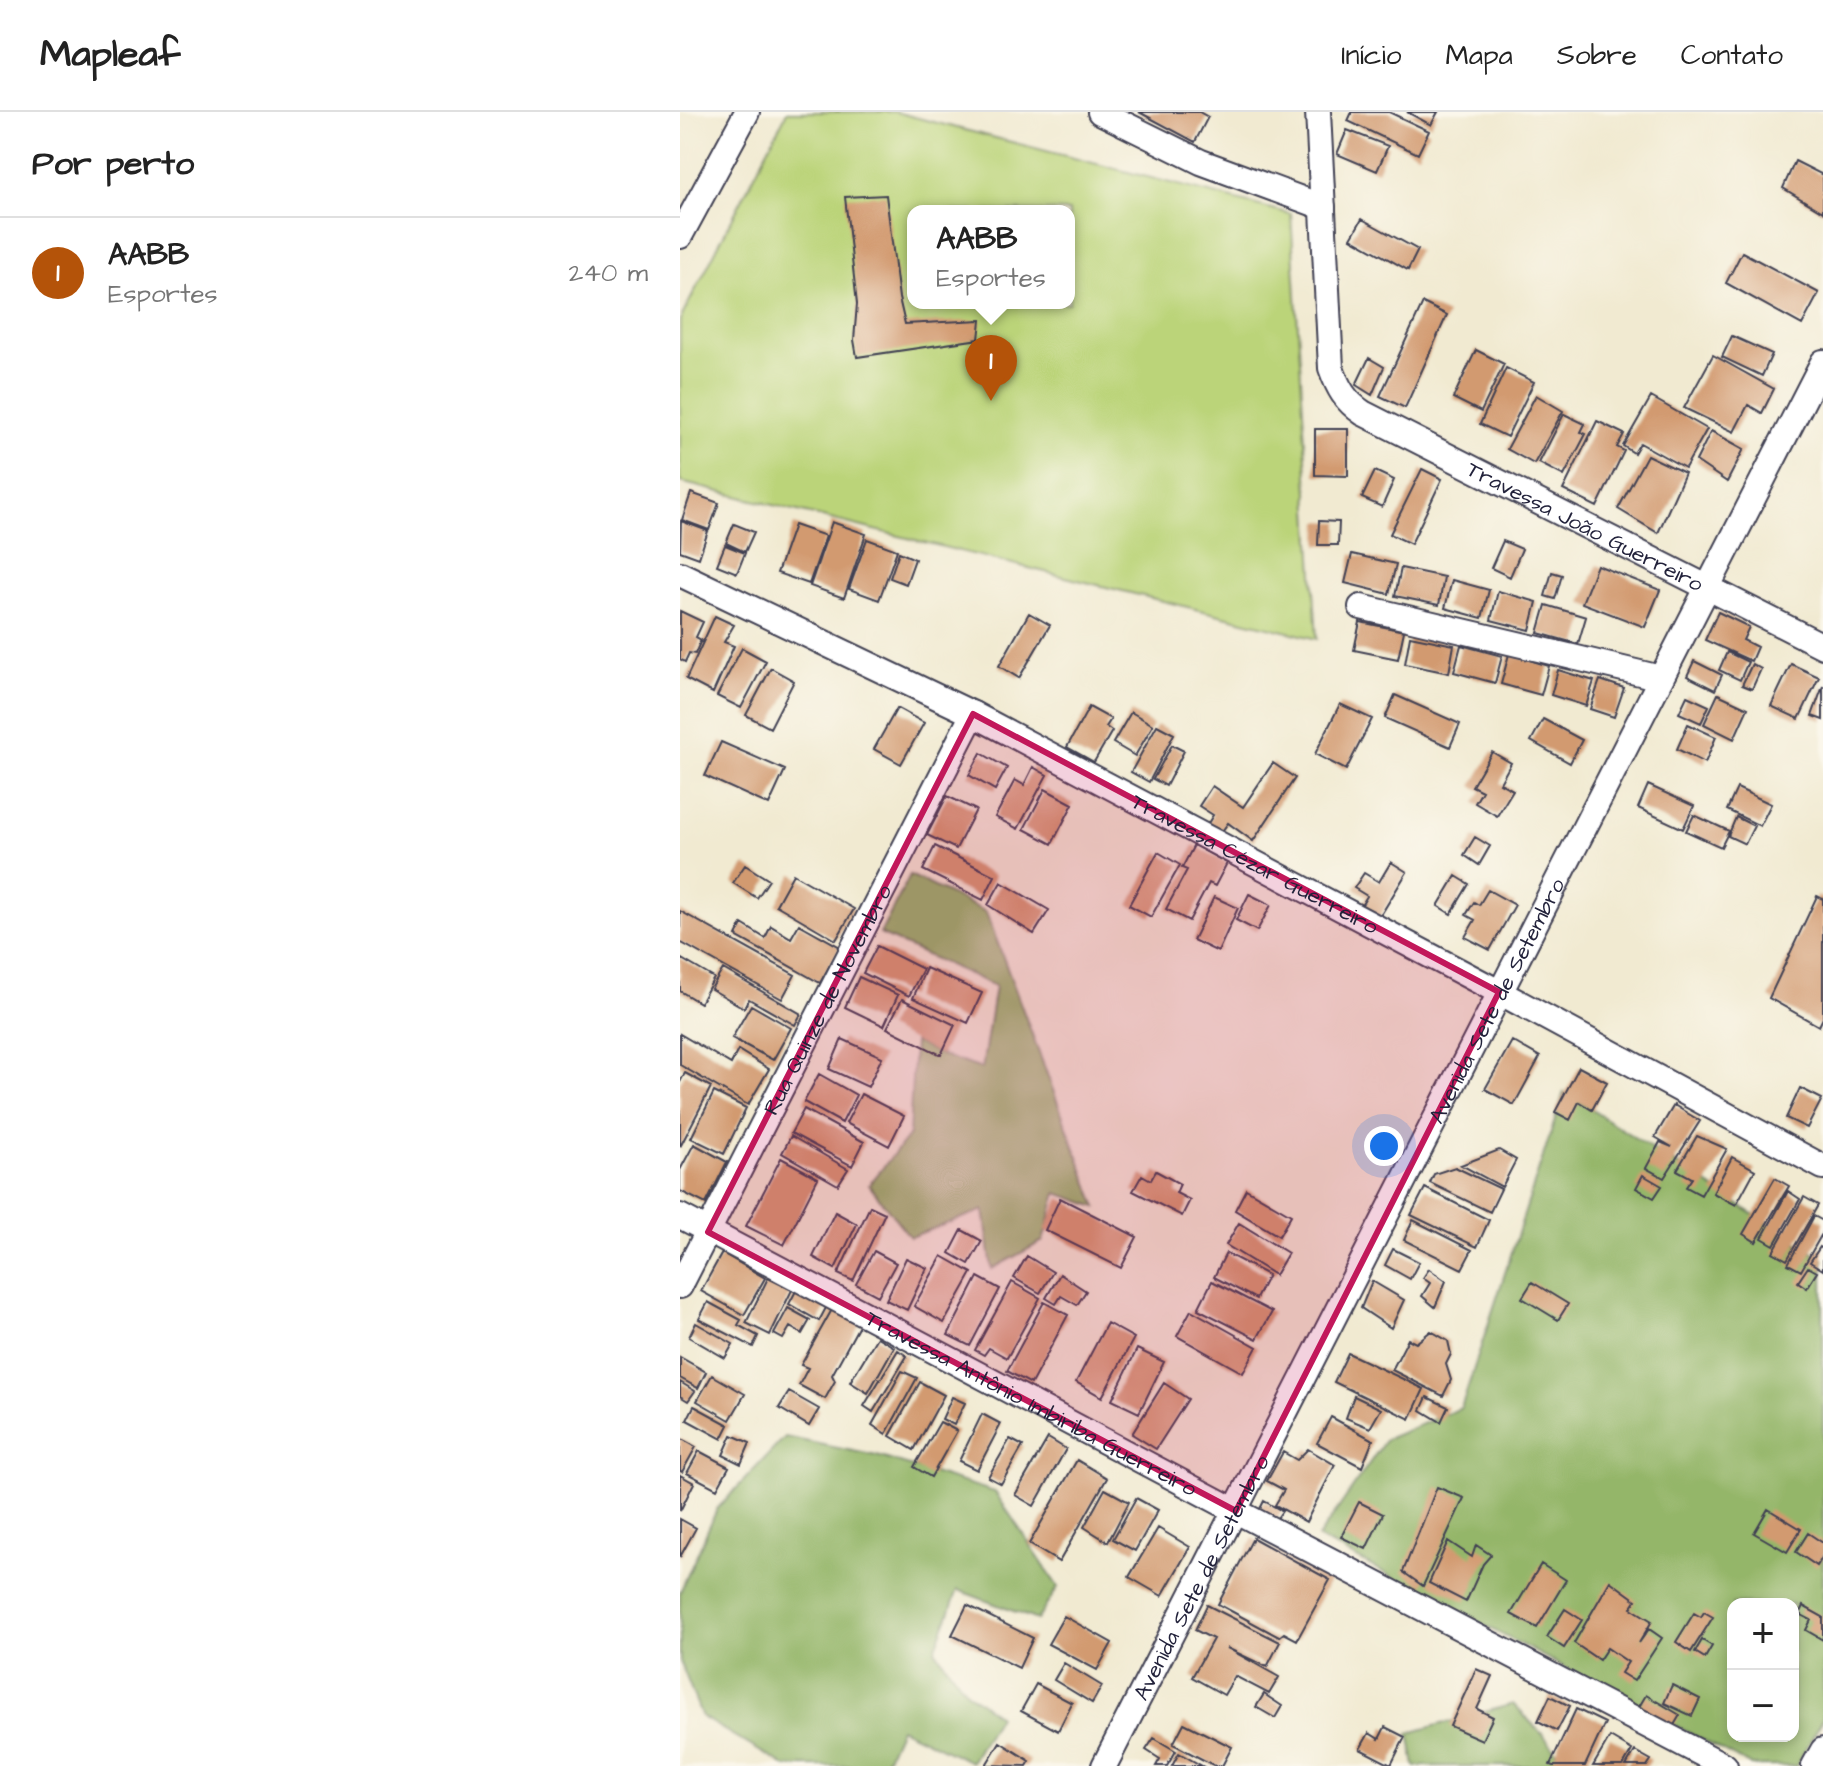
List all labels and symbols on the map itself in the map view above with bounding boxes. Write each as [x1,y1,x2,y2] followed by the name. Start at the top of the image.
[965,335,1017,401] pin: 1
[1461,454,1709,600] street label: Travessa João Guerreiro
[1126,786,1384,943] street label: Travessa Cézar Guerreiro
[1422,873,1573,1129] street label: Avenida Sete de Setembro
[756,879,900,1121] street label: Rua Quinze de Novembro
[1364,1126,1404,1166] your location
[860,1303,1202,1505] street label: Travessa Antônio Imbiriba Guerreiro
[1126,1449,1278,1706] street label: Avenida Sete de Setembro

